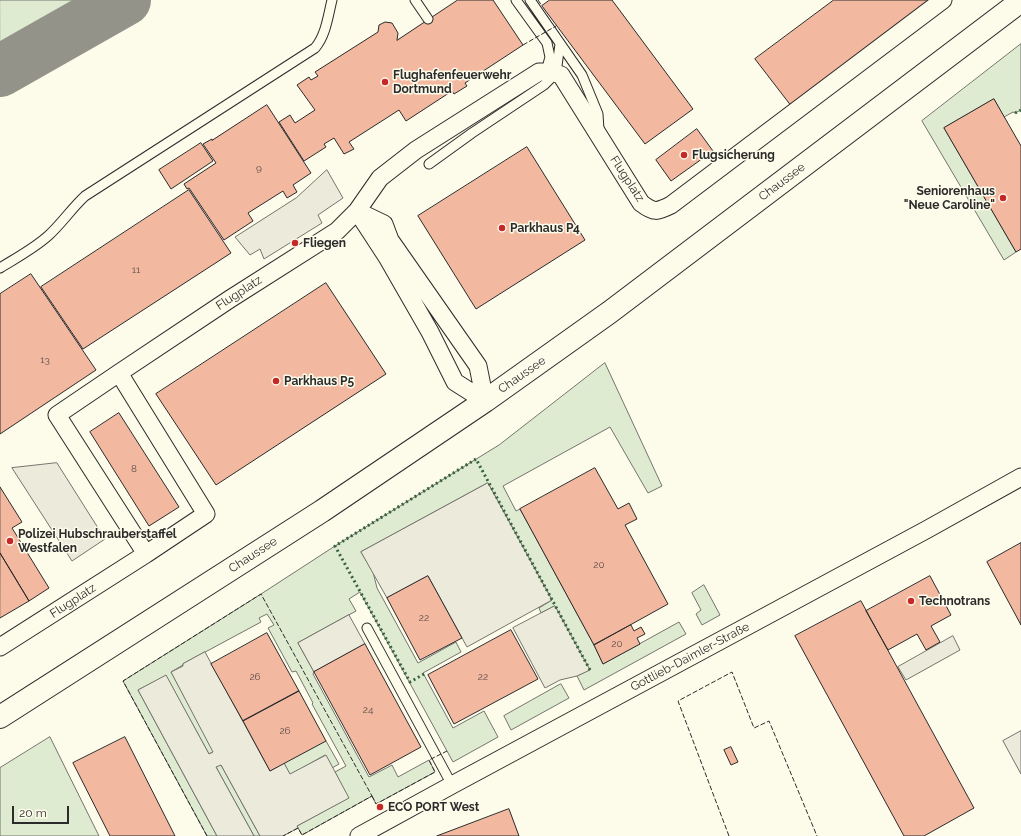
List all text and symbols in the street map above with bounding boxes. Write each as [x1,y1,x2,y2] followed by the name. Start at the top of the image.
[393,68,511,96] place label: Flughafenfeuerwehr Dortmund
[380,77,390,87] marker: Flughafenfeuerwehr Dortmund
[692,148,775,162] place label: Flugsicherung
[679,150,689,160] marker: Flugsicherung
[607,153,647,205] street label: Flugplatz
[756,160,808,204] street label: Chaussee
[256,162,262,174] house number: 9
[904,184,995,212] place label: Seniorenhaus "Neue Caroline"
[998,193,1008,203] marker: Seniorenhaus "Neue Caroline"
[510,221,580,235] place label: Parkhaus P4
[497,223,507,233] marker: Parkhaus P4
[303,236,346,250] place label: Fliegen
[290,238,300,248] marker: Fliegen
[132,264,140,276] house number: 11
[213,273,265,313] street label: Flugplatz
[496,353,548,397] street label: Chaussee
[40,354,50,366] house number: 13
[284,374,354,388] place label: Parkhaus P5
[271,376,281,386] marker: Parkhaus P5
[131,463,137,475] house number: 8
[18,527,177,555] place label: Polizei Hubschrauberstaffel Westfalen
[226,534,280,576] street label: Chaussee
[5,536,15,546] marker: Polizei Hubschrauberstaffel Westfalen
[593,559,605,571] house number: 20
[47,581,99,621] street label: Flugplatz
[919,594,990,608] place label: Technotrans
[906,596,916,606] marker: Technotrans
[419,612,429,624] house number: 22
[628,620,752,694] street label: Gottlieb-Daimler-Straße
[611,638,623,650] house number: 20
[249,671,261,683] house number: 26
[478,671,488,683] house number: 22
[363,704,373,716] house number: 24
[279,725,291,737] house number: 26
[14,798,71,824] scale bar
[388,800,479,814] place label: ECO PORT West
[375,802,385,812] marker: ECO PORT West
[19,806,47,820] text: 20 m

